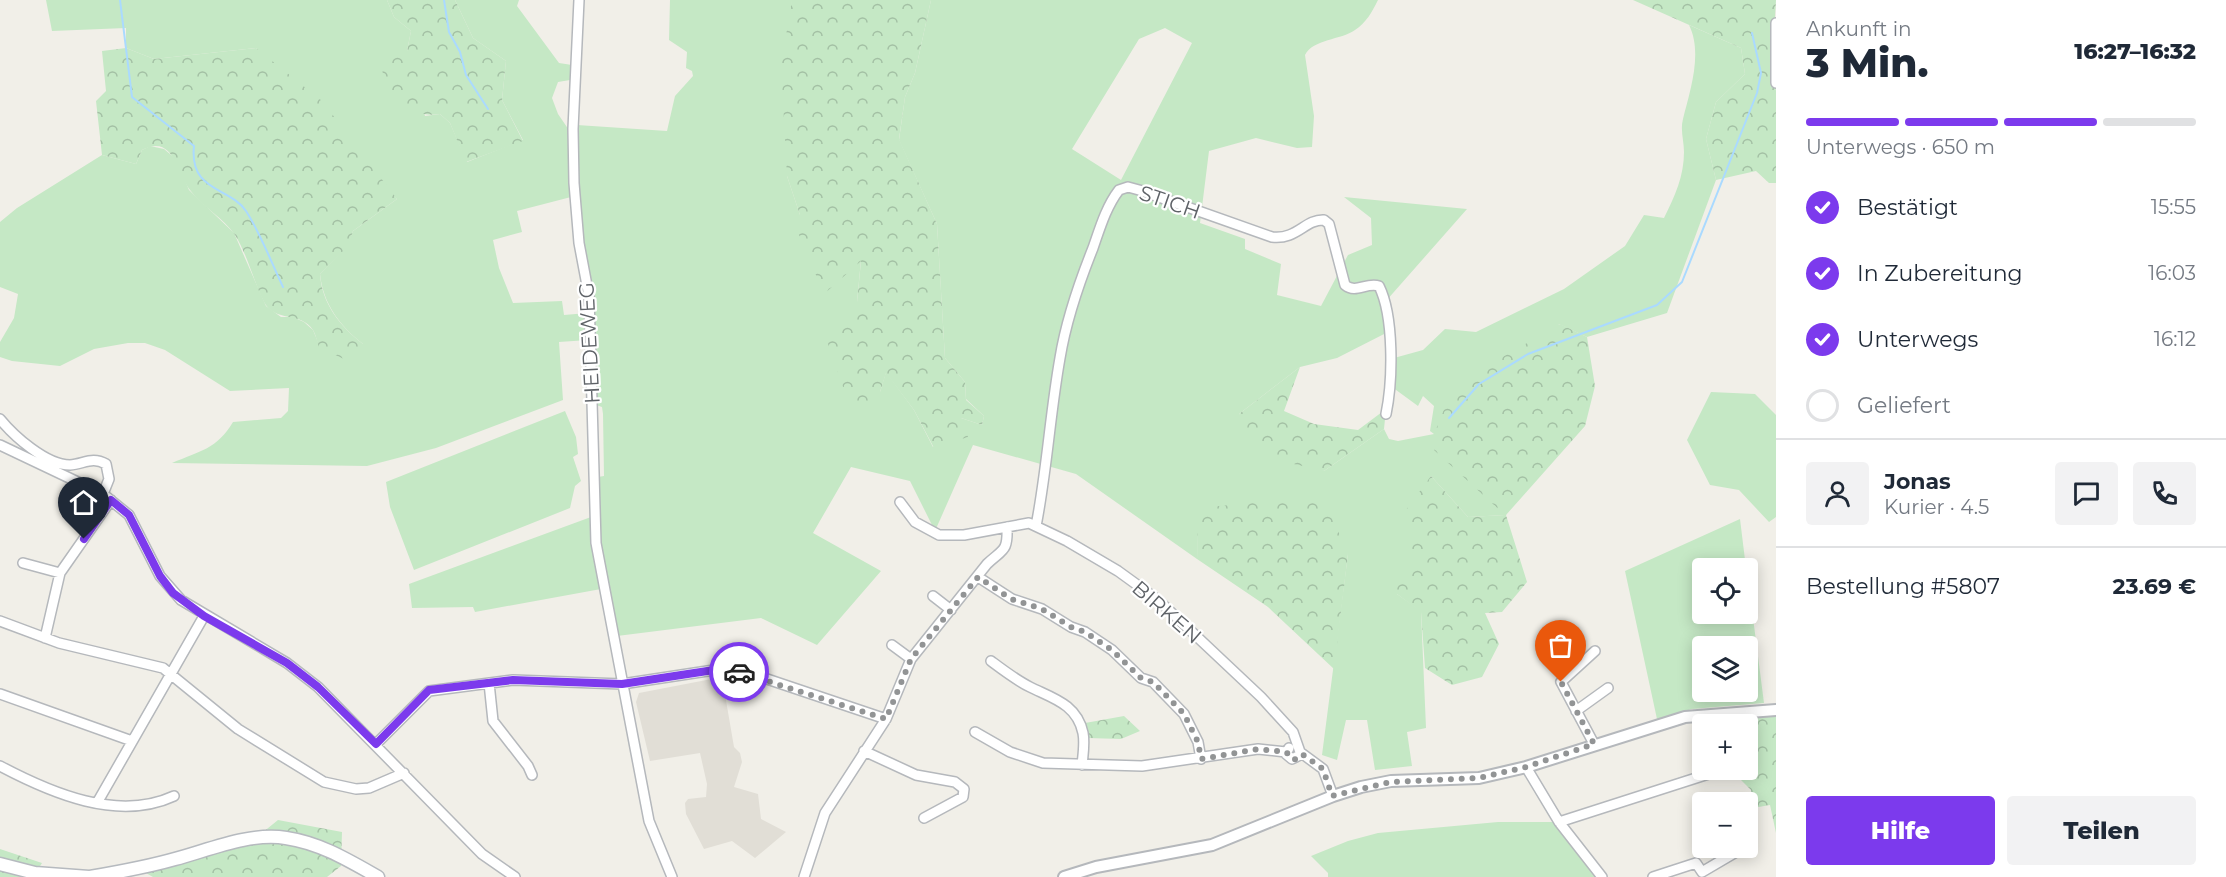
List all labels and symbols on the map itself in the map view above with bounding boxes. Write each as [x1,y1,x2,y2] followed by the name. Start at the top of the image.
[1136,180,1204,224] street label: STICH
[573,281,605,405] street label: HEIDEWEG
[58,477,109,539] pin
[1127,575,1207,649] street label: BIRKEN
[1535,620,1586,682] pin
[709,642,769,702] courier

